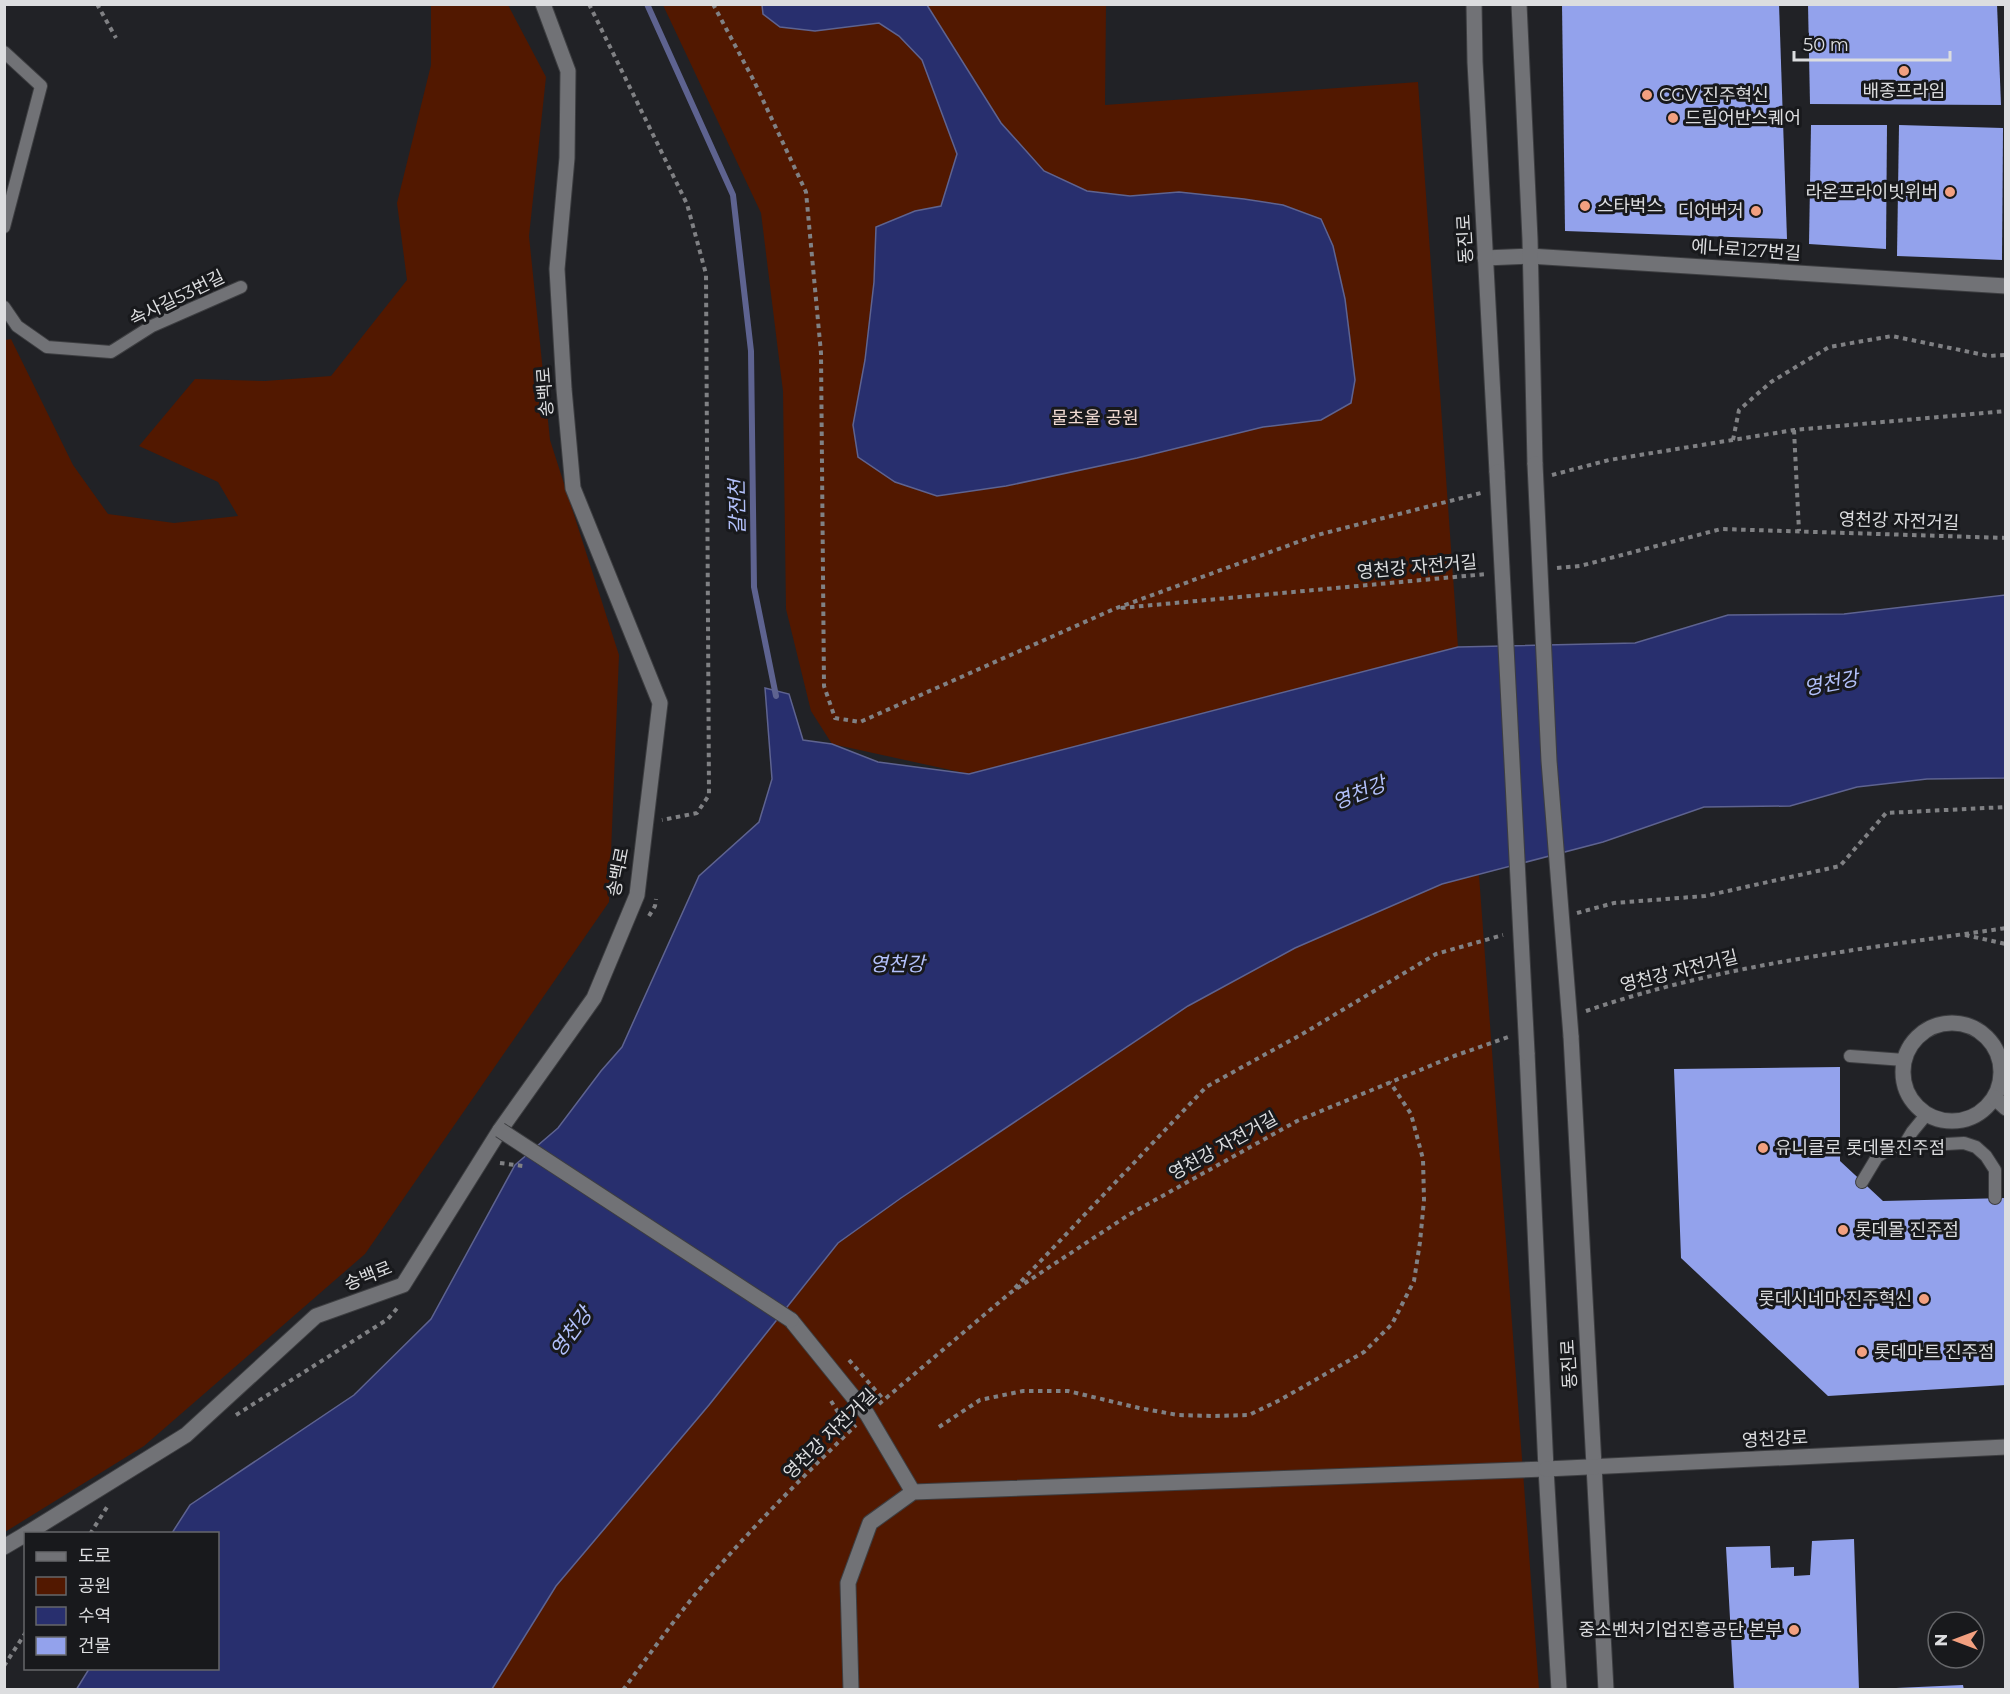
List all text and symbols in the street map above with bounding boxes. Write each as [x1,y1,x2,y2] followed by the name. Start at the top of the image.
[1794,24,1950,62] scale bar
[1803,34,1849,56] text: 50 m
[1897,64,1911,78] marker: 배종프라임
[1863,80,1945,102] place label: 배종프라임
[1659,84,1769,106] place label: CGV 진주혁신
[1640,88,1654,102] marker: CGV 진주혁신
[1685,107,1801,129] place label: 드림어반스퀘어
[1666,111,1680,125] marker: 드림어반스퀘어
[1806,181,1938,203] place label: 라온프라이빗위버
[1943,185,1957,199] marker: 라온프라이빗위버
[1597,195,1663,217] place label: 스타벅스
[1578,199,1592,213] marker: 스타벅스
[1678,200,1744,222] place label: 디어버거
[1749,204,1763,218] marker: 디어버거
[1453,214,1477,264] street label: 동진로
[1690,235,1802,265] street label: 에나로127번길
[126,266,228,330] street label: 속사길53번길
[532,366,558,418] street label: 송백로
[1051,407,1139,429] park label: 물초울 공원
[724,477,749,535] water label: 갈전천
[1838,508,1960,534] street label: 영천강 자전거길
[1356,551,1478,583] street label: 영천강 자전거길
[1802,665,1863,700] water label: 영천강
[1329,771,1391,814] water label: 영천강
[602,846,634,898] street label: 송백로
[1618,946,1740,996] street label: 영천강 자전거길
[869,952,927,976] water label: 영천강
[1165,1107,1281,1185] street label: 영천강 자전거길
[1775,1137,1945,1159] place label: 유니클로 롯데몰진주점
[1756,1141,1770,1155] marker: 유니클로 롯데몰진주점
[1855,1219,1959,1241] place label: 롯데몰 진주점
[1836,1223,1850,1237] marker: 롯데몰 진주점
[341,1256,395,1296] street label: 송백로
[1758,1288,1912,1310] place label: 롯데시네마 진주혁신
[1917,1292,1931,1306] marker: 롯데시네마 진주혁신
[545,1301,598,1361] water label: 영천강
[1557,1339,1581,1389] street label: 동진로
[1874,1341,1995,1363] place label: 롯데마트 진주점
[1855,1345,1869,1359] marker: 롯데마트 진주점
[779,1384,881,1484] street label: 영천강 자전거길
[1741,1426,1809,1452] street label: 영천강로
[24,1532,219,1670] legend
[78,1545,111,1567] text: 도로
[78,1575,111,1597] text: 공원
[78,1605,111,1627] text: 수역
[1926,1610,1986,1670] north arrow
[1579,1619,1782,1641] place label: 중소벤처기업진흥공단 본부
[1787,1623,1801,1637] marker: 중소벤처기업진흥공단 본부
[1932,1634,1951,1646] text: N
[78,1635,111,1657] text: 건물

